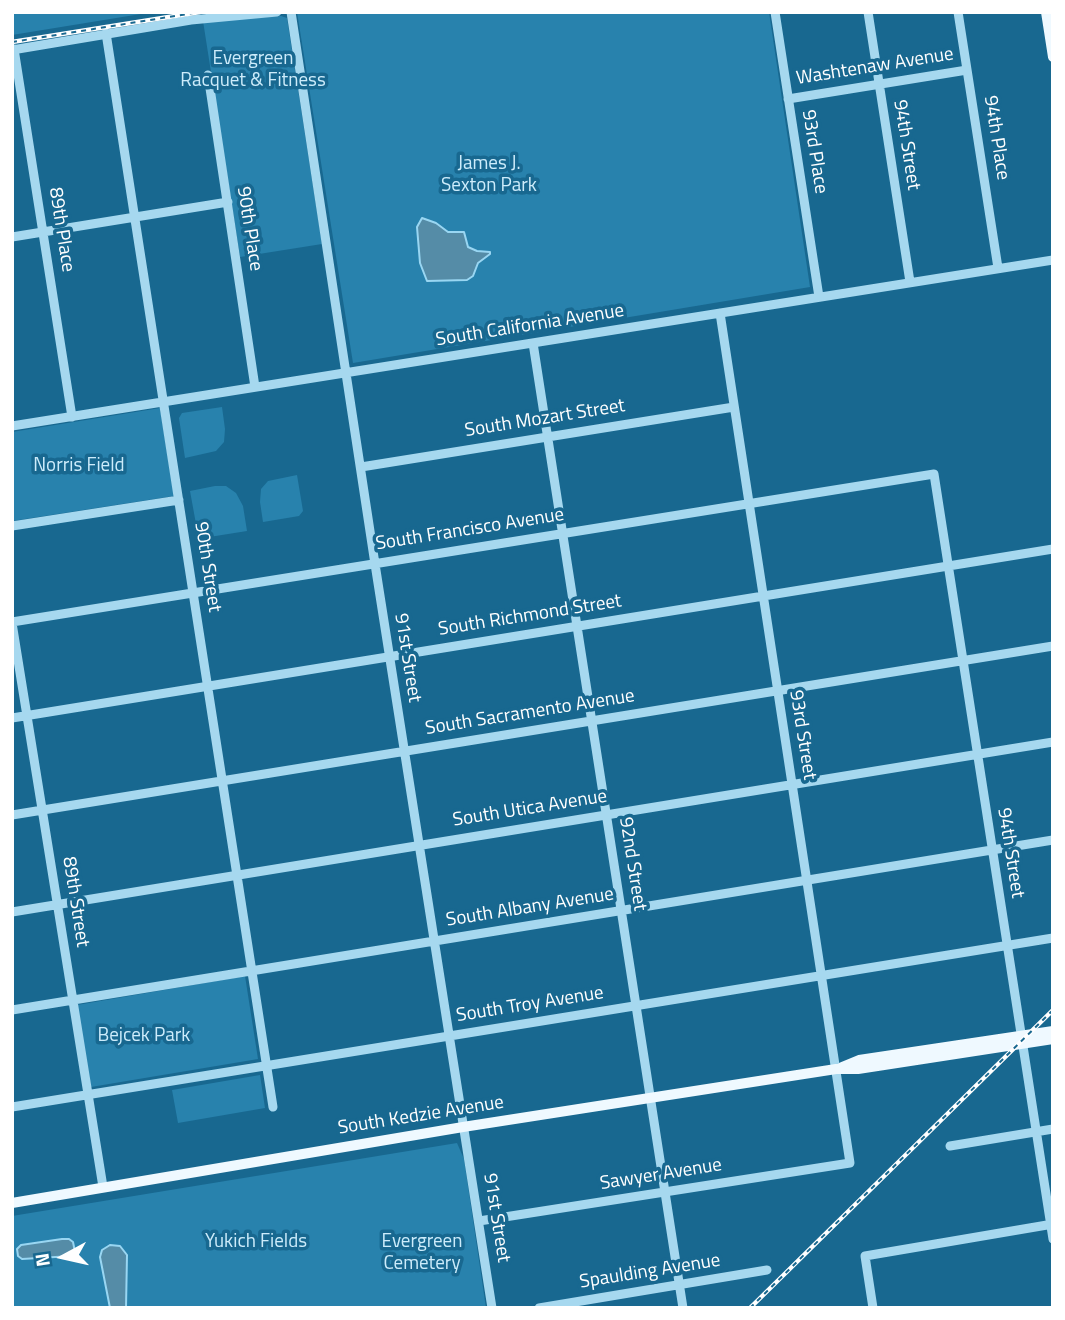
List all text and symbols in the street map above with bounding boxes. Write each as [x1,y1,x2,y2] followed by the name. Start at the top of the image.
[795,43,955,91] street label: Washtenaw Avenue
[180,48,326,92] park label: Evergreen Racquet & Fitness
[978,94,1014,182] street label: 94th Place
[888,98,924,192] street label: 94th Street
[796,108,832,196] street label: 93rd Place
[441,153,537,197] park label: James J. Sexton Park
[231,185,267,273] street label: 90th Place
[43,186,79,274] street label: 89th Place
[434,300,626,352] street label: South California Avenue
[463,395,627,443] street label: South Mozart Street
[33,455,125,477] park label: Norris Field
[374,504,566,556] street label: South Francisco Avenue
[189,520,225,614] street label: 90th Street
[437,590,623,642] street label: South Richmond Street
[389,612,425,704] street label: 91st Street
[424,685,636,741] street label: South Sacramento Avenue
[784,688,820,782] street label: 93rd Street
[451,786,609,832] street label: South Utica Avenue
[992,806,1028,900] street label: 94th Street
[613,815,651,913] street label: 92nd Street
[57,855,93,949] street label: 89th Street
[444,883,616,933] street label: South Albany Avenue
[455,982,605,1028] street label: South Troy Avenue
[98,1025,190,1047] park label: Bejcek Park
[336,1092,506,1140] street label: South Kedzie Avenue
[598,1154,724,1196] street label: Sawyer Avenue
[478,1172,514,1264] street label: 91st Street
[28,1222,98,1292] north arrow
[205,1231,307,1253] park label: Yukich Fields
[382,1231,462,1275] park label: Evergreen Cemetery
[578,1250,722,1294] street label: Spaulding Avenue
[26,1251,57,1269] text: N

